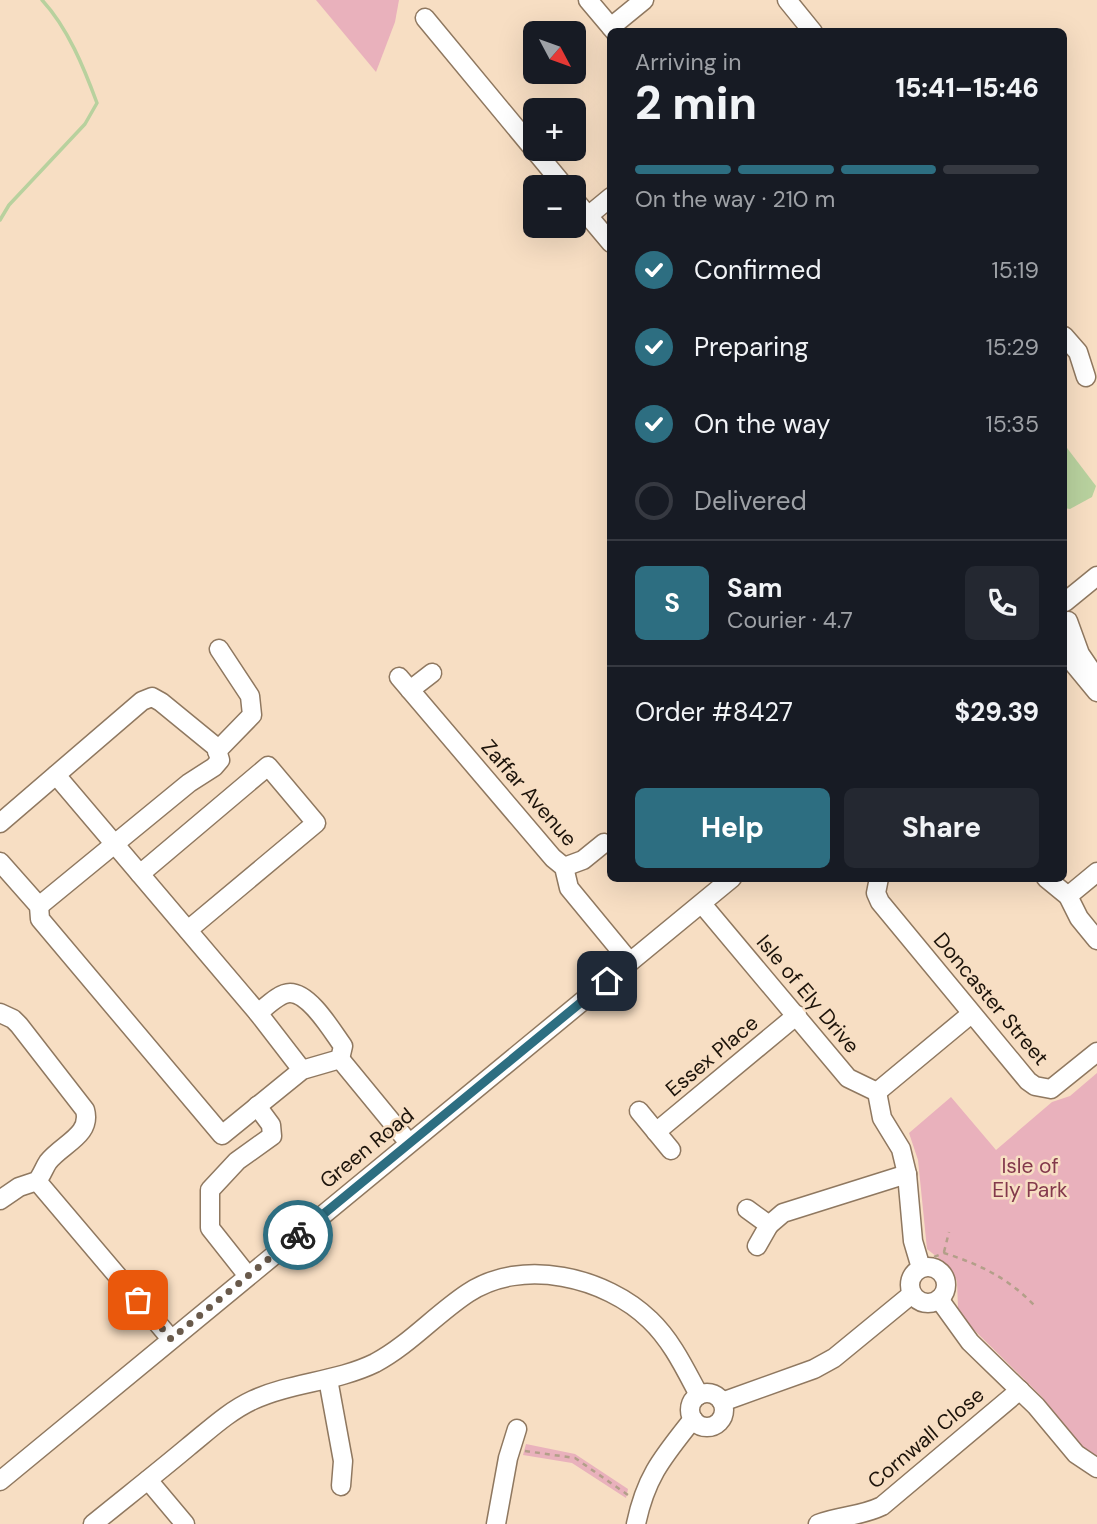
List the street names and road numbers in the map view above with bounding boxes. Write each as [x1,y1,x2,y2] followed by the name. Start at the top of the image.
[475,734,583,852] street label: Zaffar Avenue
[927,927,1055,1071] street label: Doncaster Street
[750,929,866,1059] street label: Isle of Ely Drive
[660,1009,764,1103] street label: Essex Place
[314,1101,420,1195] street label: Green Road
[862,1381,990,1495] street label: Cornwall Close

